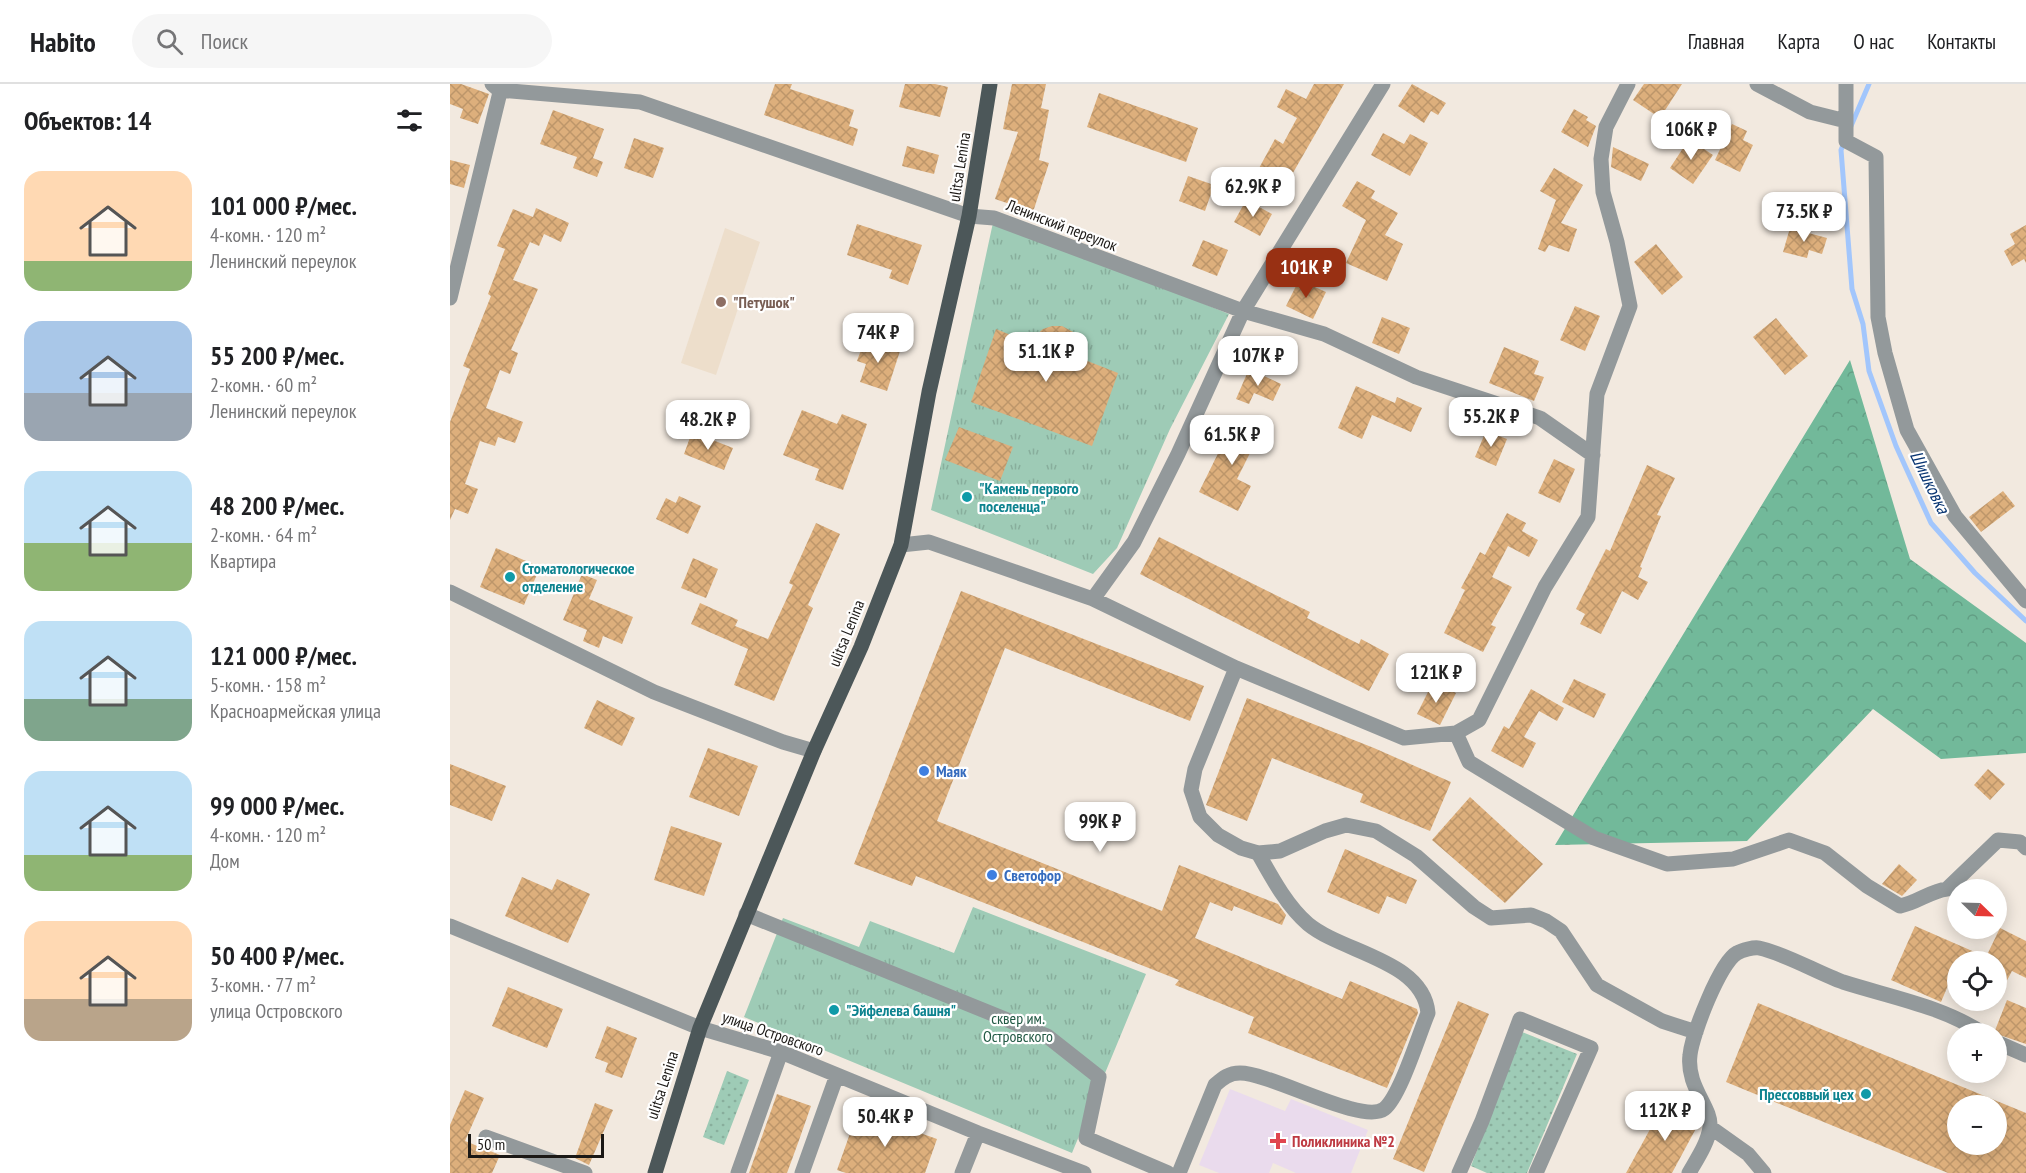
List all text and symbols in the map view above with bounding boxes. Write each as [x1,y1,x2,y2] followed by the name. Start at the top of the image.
[132,14,552,68] search box
[30,23,96,60] text: Habito
[153,25,186,58] icon: search
[201,27,248,55] text: Поиск
[1688,28,1744,55] text: Главная
[1777,28,1820,55] text: Карта
[1853,28,1894,55] text: О нас
[1927,28,1996,55] text: Контакты
[24,104,151,137] text: Объектов: 14
[393,104,426,137] icon: filters
[1642,110,1740,161] pin: 106K ₽
[1665,116,1717,142] text: 106K ₽
[944,131,974,203] street label: ulitsa Lenina
[1198,167,1308,218] pin: 62.9K ₽
[1225,173,1281,199] text: 62.9K ₽
[210,189,357,222] text: 101 000 ₽/мес.
[1749,192,1859,243] pin: 73.5K ₽
[1003,194,1121,256] street label: Ленинский переулок
[72,195,144,267] icon: home
[1776,198,1832,224] text: 73.5K ₽
[210,222,326,248] text: 4-комн. · 120 m²
[210,248,356,274] text: Ленинский переулок
[1257,248,1355,299] pin: 101K ₽
[1280,254,1332,280] text: 101K ₽
[733,292,795,312] place label: "Петушок"
[714,295,728,309] marker: "Петушок"
[836,313,920,364] pin: 74K ₽
[857,319,899,345] text: 74K ₽
[991,332,1101,383] pin: 51.1K ₽
[1209,336,1307,387] pin: 107K ₽
[1018,338,1074,364] text: 51.1K ₽
[210,339,344,372] text: 55 200 ₽/мес.
[1232,342,1284,368] text: 107K ₽
[72,345,144,417] icon: home
[210,372,317,398] text: 2-комн. · 60 m²
[1436,397,1546,448] pin: 55.2K ₽
[210,398,356,424] text: Ленинский переулок
[653,400,763,451] pin: 48.2K ₽
[1463,403,1519,429] text: 55.2K ₽
[680,406,736,432] text: 48.2K ₽
[1177,415,1287,466] pin: 61.5K ₽
[1204,421,1260,447] text: 61.5K ₽
[1905,447,1955,518] water label: Шишковка
[979,478,1079,516] place label: "Камень первого поселенца"
[210,489,344,522] text: 48 200 ₽/мес.
[960,490,974,504] marker: "Камень первого поселенца"
[72,495,144,567] icon: home
[210,522,317,548] text: 2-комн. · 64 m²
[210,548,276,574] text: Квартира
[522,558,635,596] place label: Стоматологическое отделение
[503,570,517,584] marker: Стоматологическое отделение
[824,597,868,669] street label: ulitsa Lenina
[210,639,357,672] text: 121 000 ₽/мес.
[72,645,144,717] icon: home
[1387,653,1485,704] pin: 121K ₽
[1410,659,1462,685] text: 121K ₽
[210,672,326,698] text: 5-комн. · 158 m²
[210,698,381,724] text: Красноармейская улица
[936,761,967,781] place label: Maяк
[917,764,931,778] marker: Maяк
[210,789,344,822] text: 99 000 ₽/мес.
[72,795,144,867] icon: home
[1058,802,1142,853] pin: 99K ₽
[1079,808,1121,834] text: 99K ₽
[210,822,326,848] text: 4-комн. · 120 m²
[210,848,240,874] text: Дом
[1004,865,1061,885] place label: Светофор
[985,868,999,882] marker: Светофор
[1947,879,2007,939] north arrow
[1947,879,2007,1155] map controls
[210,939,344,972] text: 50 400 ₽/мес.
[72,945,144,1017] icon: home
[1947,951,2007,1011] button: locate
[210,972,316,998] text: 3-комн. · 77 m²
[210,998,343,1024] text: улица Островского
[846,1000,956,1020] place label: "Эйфелева башня"
[827,1003,841,1017] marker: "Эйфелева башня"
[720,1006,826,1060] street label: улица Островского
[983,1008,1053,1046] park label: сквер им. Островского
[1947,1023,2007,1083] button: +
[642,1049,682,1121] street label: ulitsa Lenina
[1759,1084,1854,1104] place label: Прессоввый цех
[1859,1087,1873,1101] marker: Прессоввый цех
[1616,1091,1714,1142] pin: 112K ₽
[1947,1095,2007,1155] button: −
[830,1097,940,1148] pin: 50.4K ₽
[1639,1097,1691,1123] text: 112K ₽
[857,1103,913,1129] text: 50.4K ₽
[468,1131,604,1158] scale bar
[1292,1131,1395,1151] place label: Поликлиника №2
[1269,1132,1287,1150] marker: Поликлиника №2
[477,1134,505,1154] text: 50 m

